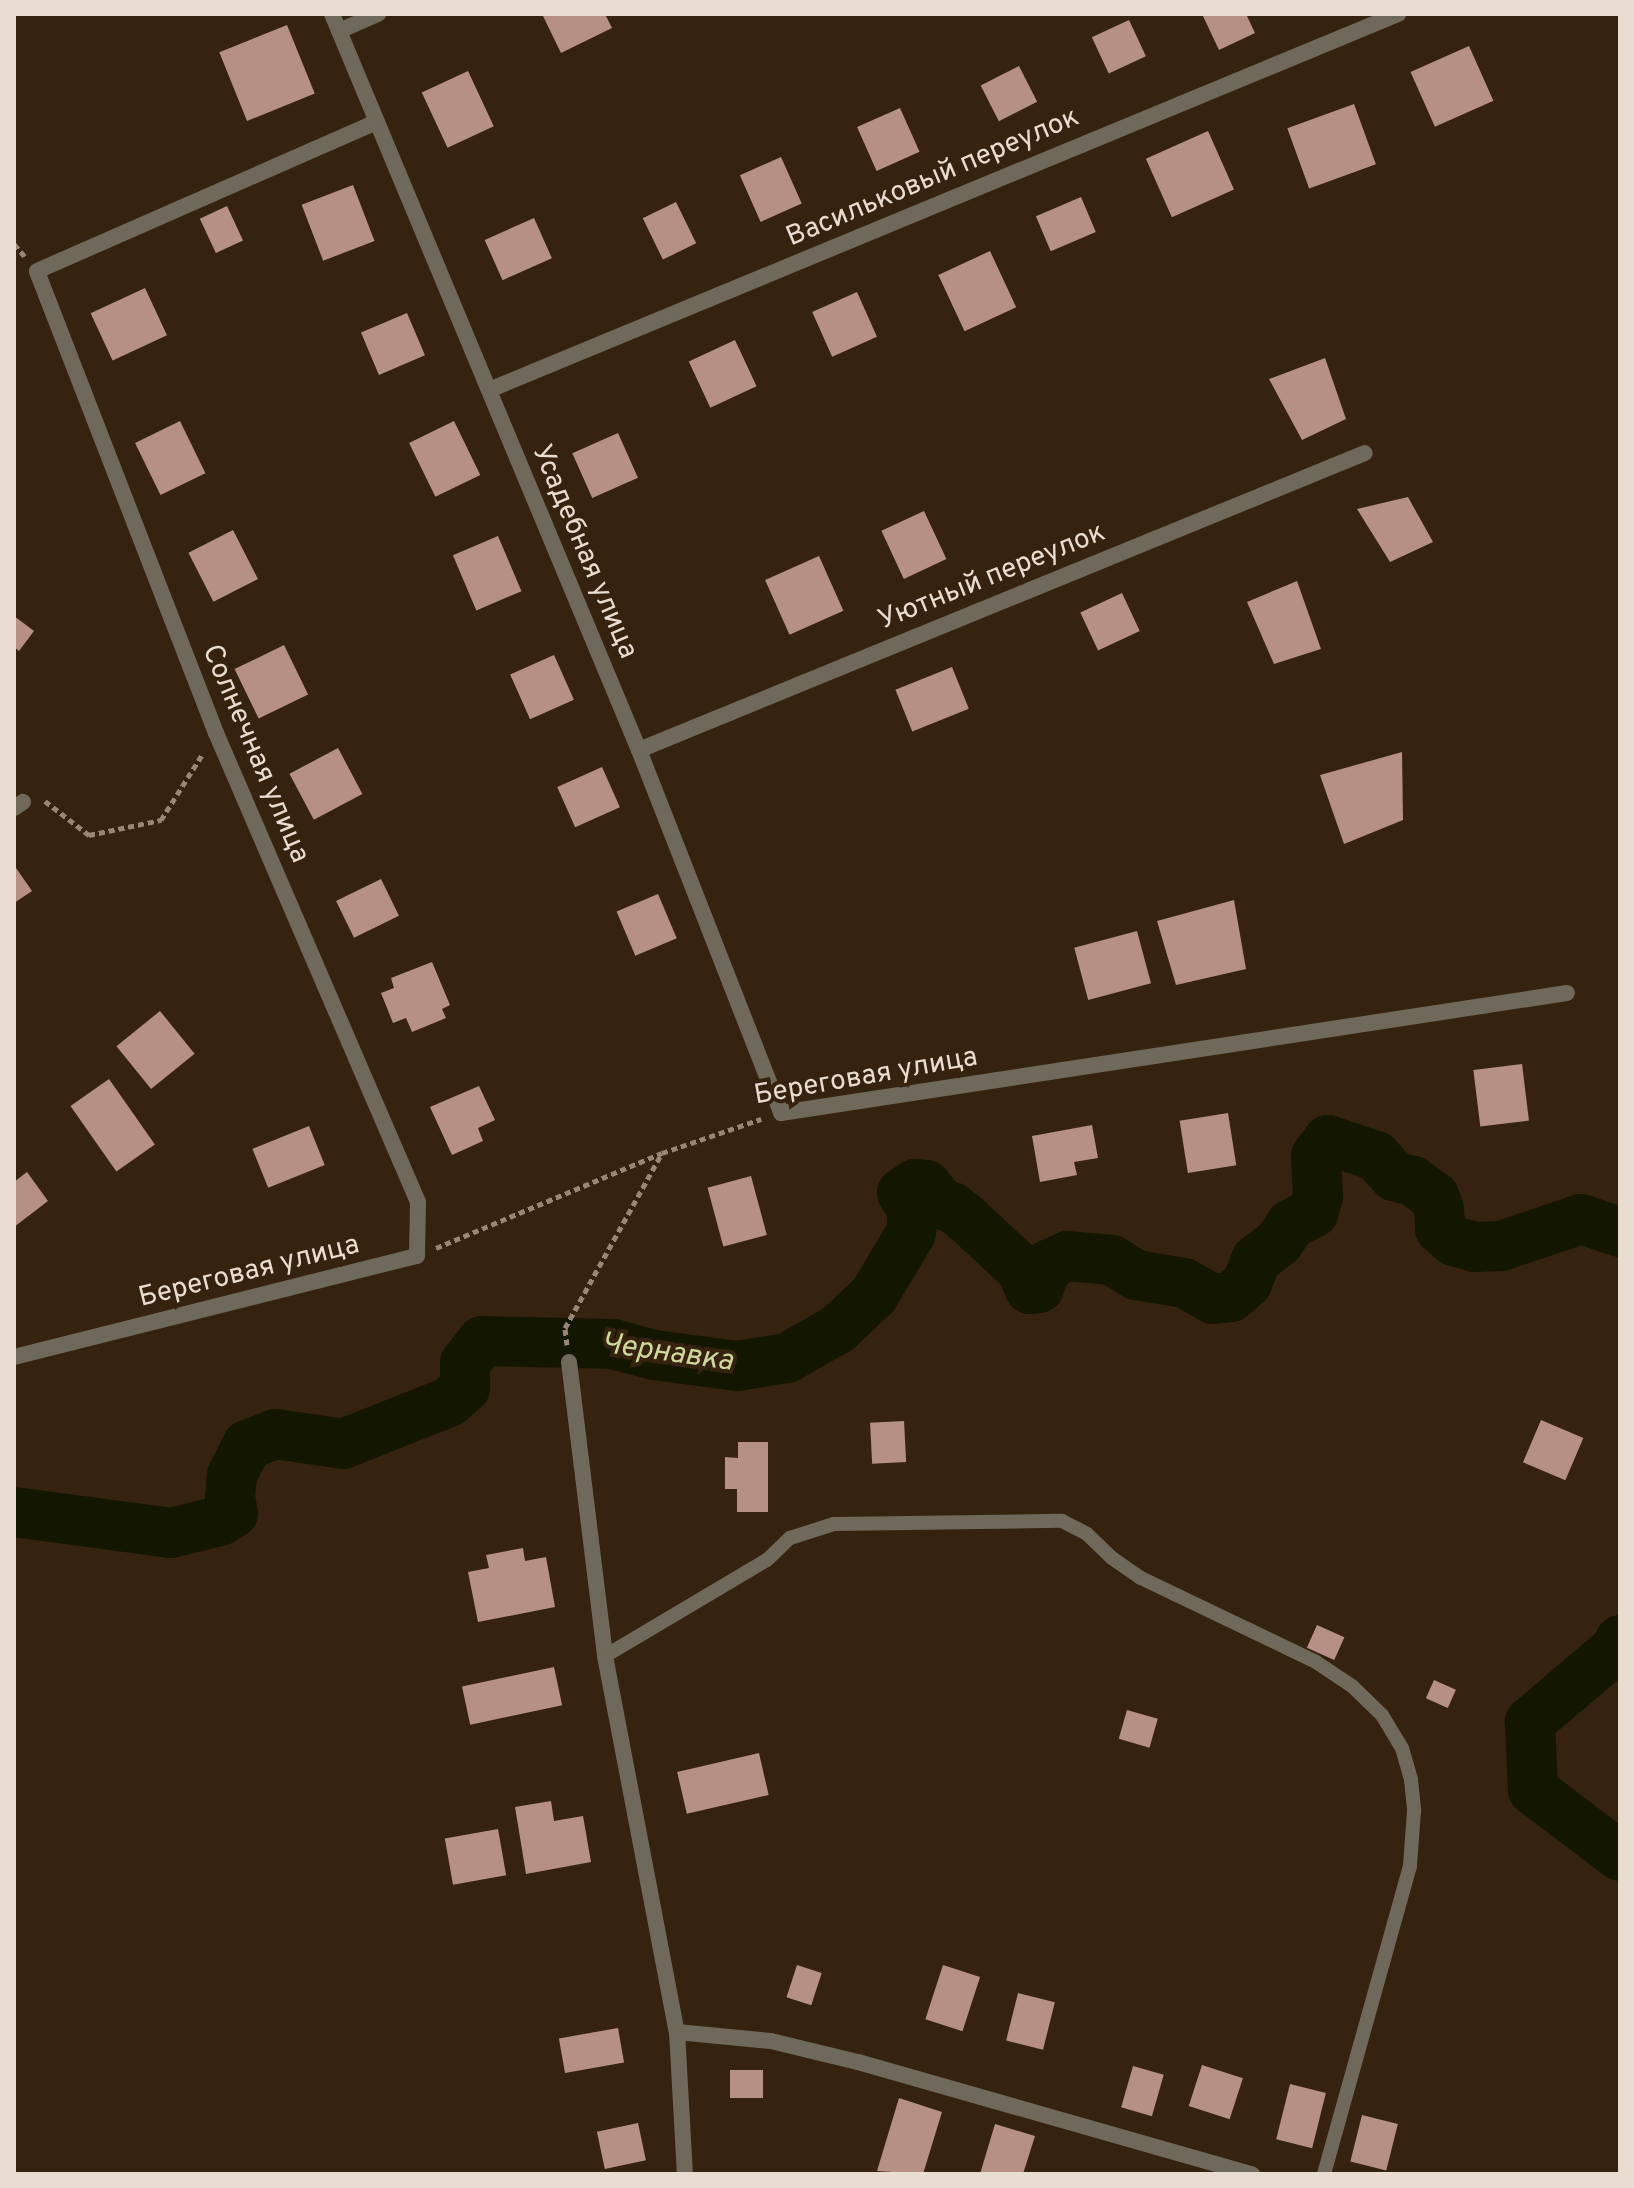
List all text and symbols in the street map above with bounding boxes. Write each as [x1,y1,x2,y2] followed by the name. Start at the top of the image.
[782,101,1084,255] street label: Васильковый переулок
[524,440,644,664] street label: Усадебная улица
[874,516,1110,638] street label: Уютный переулок
[194,640,316,868] street label: Солнечная улица
[752,1041,980,1113] street label: Береговая улица
[135,1228,363,1316] street label: Береговая улица
[599,1327,735,1381] water label: Чернавка

